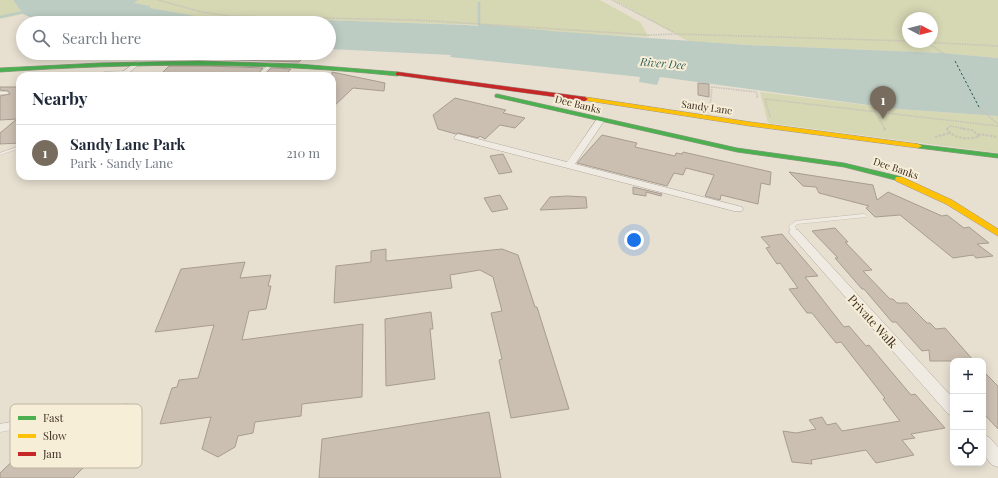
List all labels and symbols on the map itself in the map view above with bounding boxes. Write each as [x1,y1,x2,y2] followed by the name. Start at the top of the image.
[902,12,938,48] north arrow
[638,53,687,73] water label: River Dee
[870,86,896,119] pin: 1
[554,92,602,116] street label: Dee Banks
[681,96,733,118] street label: Sandy Lane
[872,154,920,182] street label: Dee Banks
[624,230,644,250] your location
[845,291,902,351] street label: Private Walk
[10,404,142,468] legend
[43,410,63,425] text: Fast
[43,428,67,443] text: Slow
[42,446,62,461] text: Jam

